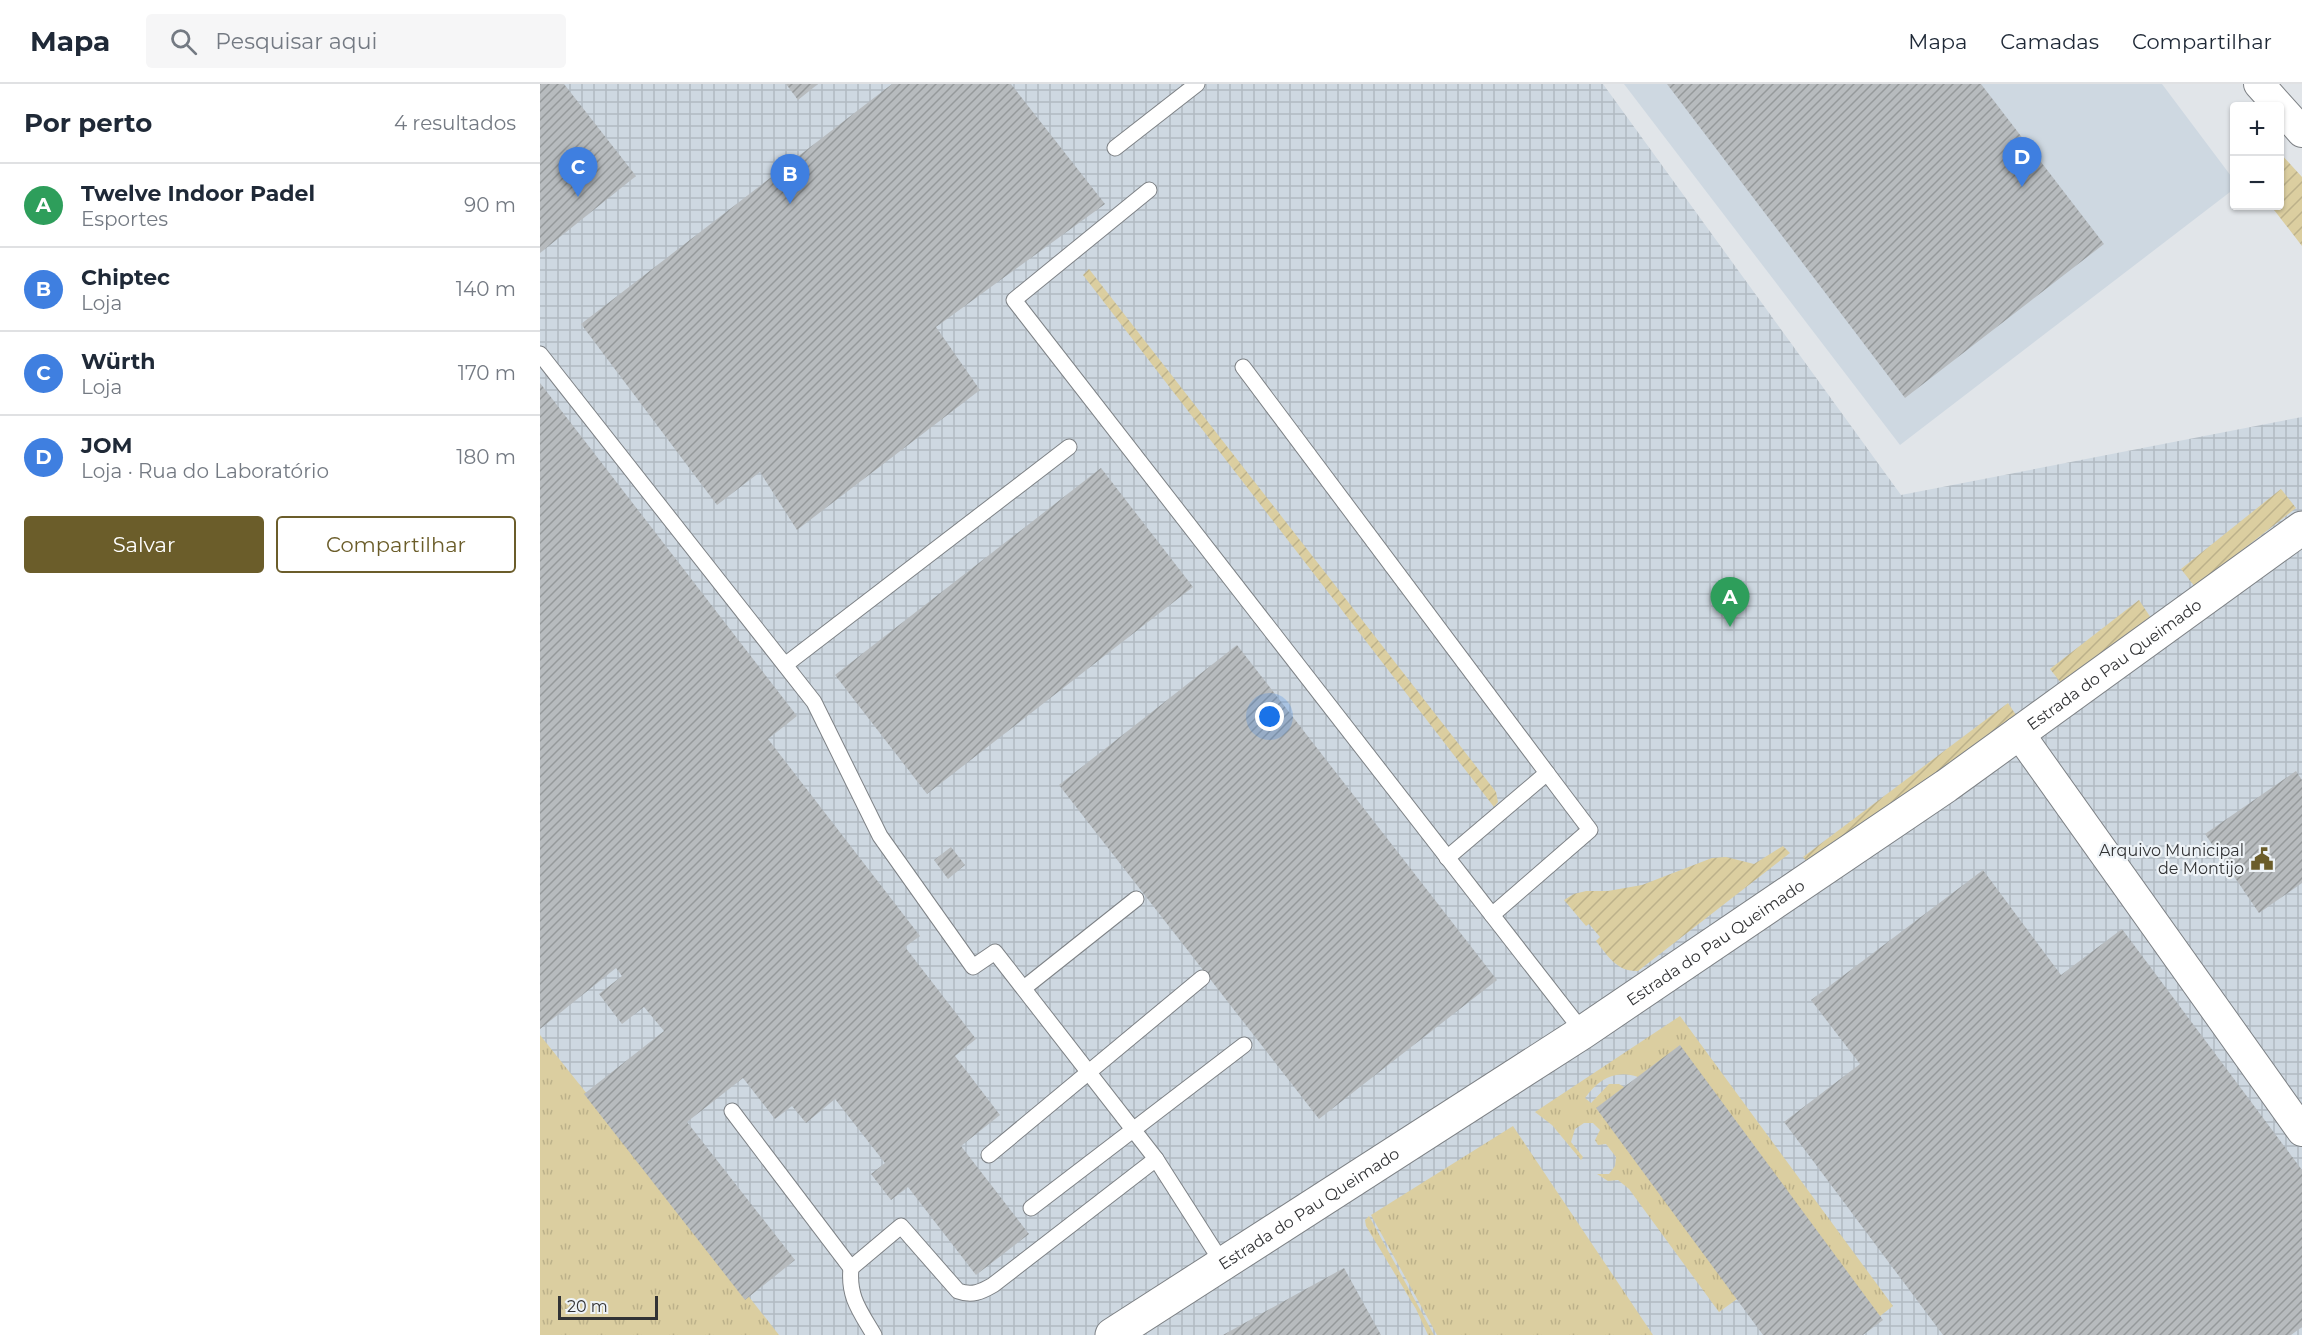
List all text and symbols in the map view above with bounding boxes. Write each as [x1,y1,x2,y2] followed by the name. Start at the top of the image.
[146,14,566,68] search box
[30,24,110,58] text: Mapa
[167,25,200,58] icon: search
[215,28,377,55] text: Pesquisar aqui
[1908,29,1967,54] text: Mapa
[2000,29,2099,54] text: Camadas
[2132,29,2272,54] text: Compartilhar
[2230,102,2284,210] map controls
[2230,102,2284,156] button: +
[24,107,152,139] text: Por perto
[394,111,516,135] text: 4 resultados
[2002,138,2042,187] pin: D
[558,147,597,197] pin: C
[770,154,810,204] pin: B
[2230,156,2284,210] button: −
[81,180,315,207] text: Twelve Indoor Padel
[36,193,51,217] text: A
[464,193,516,217] text: 90 m
[81,207,168,231] text: Esportes
[81,264,170,291] text: Chiptec
[36,277,51,301] text: B
[456,277,516,301] text: 140 m
[81,291,122,315] text: Loja
[81,348,156,375] text: Würth
[36,361,51,385] text: C
[458,361,516,385] text: 170 m
[81,375,122,399] text: Loja
[81,432,132,459] text: JOM
[35,445,52,469] text: D
[456,445,516,469] text: 180 m
[81,459,329,483] text: Loja · Rua do Laboratório
[24,516,264,573] button: Salvar
[276,516,516,573] button: Compartilhar
[1710,578,1750,627] pin: A
[2023,595,2205,734] street label: Estrada do Pau Queimado
[1255,702,1284,731] your location
[2099,841,2244,878] place label: Arquivo Municipal de Montijo
[2249,846,2275,872] public building icon: Arquivo Municipal de Montijo
[1623,875,1808,1009] street label: Estrada do Pau Queimado
[1215,1143,1403,1273] street label: Estrada do Pau Queimado
[558,1293,658,1320] scale bar
[567,1297,608,1316] text: 20 m

